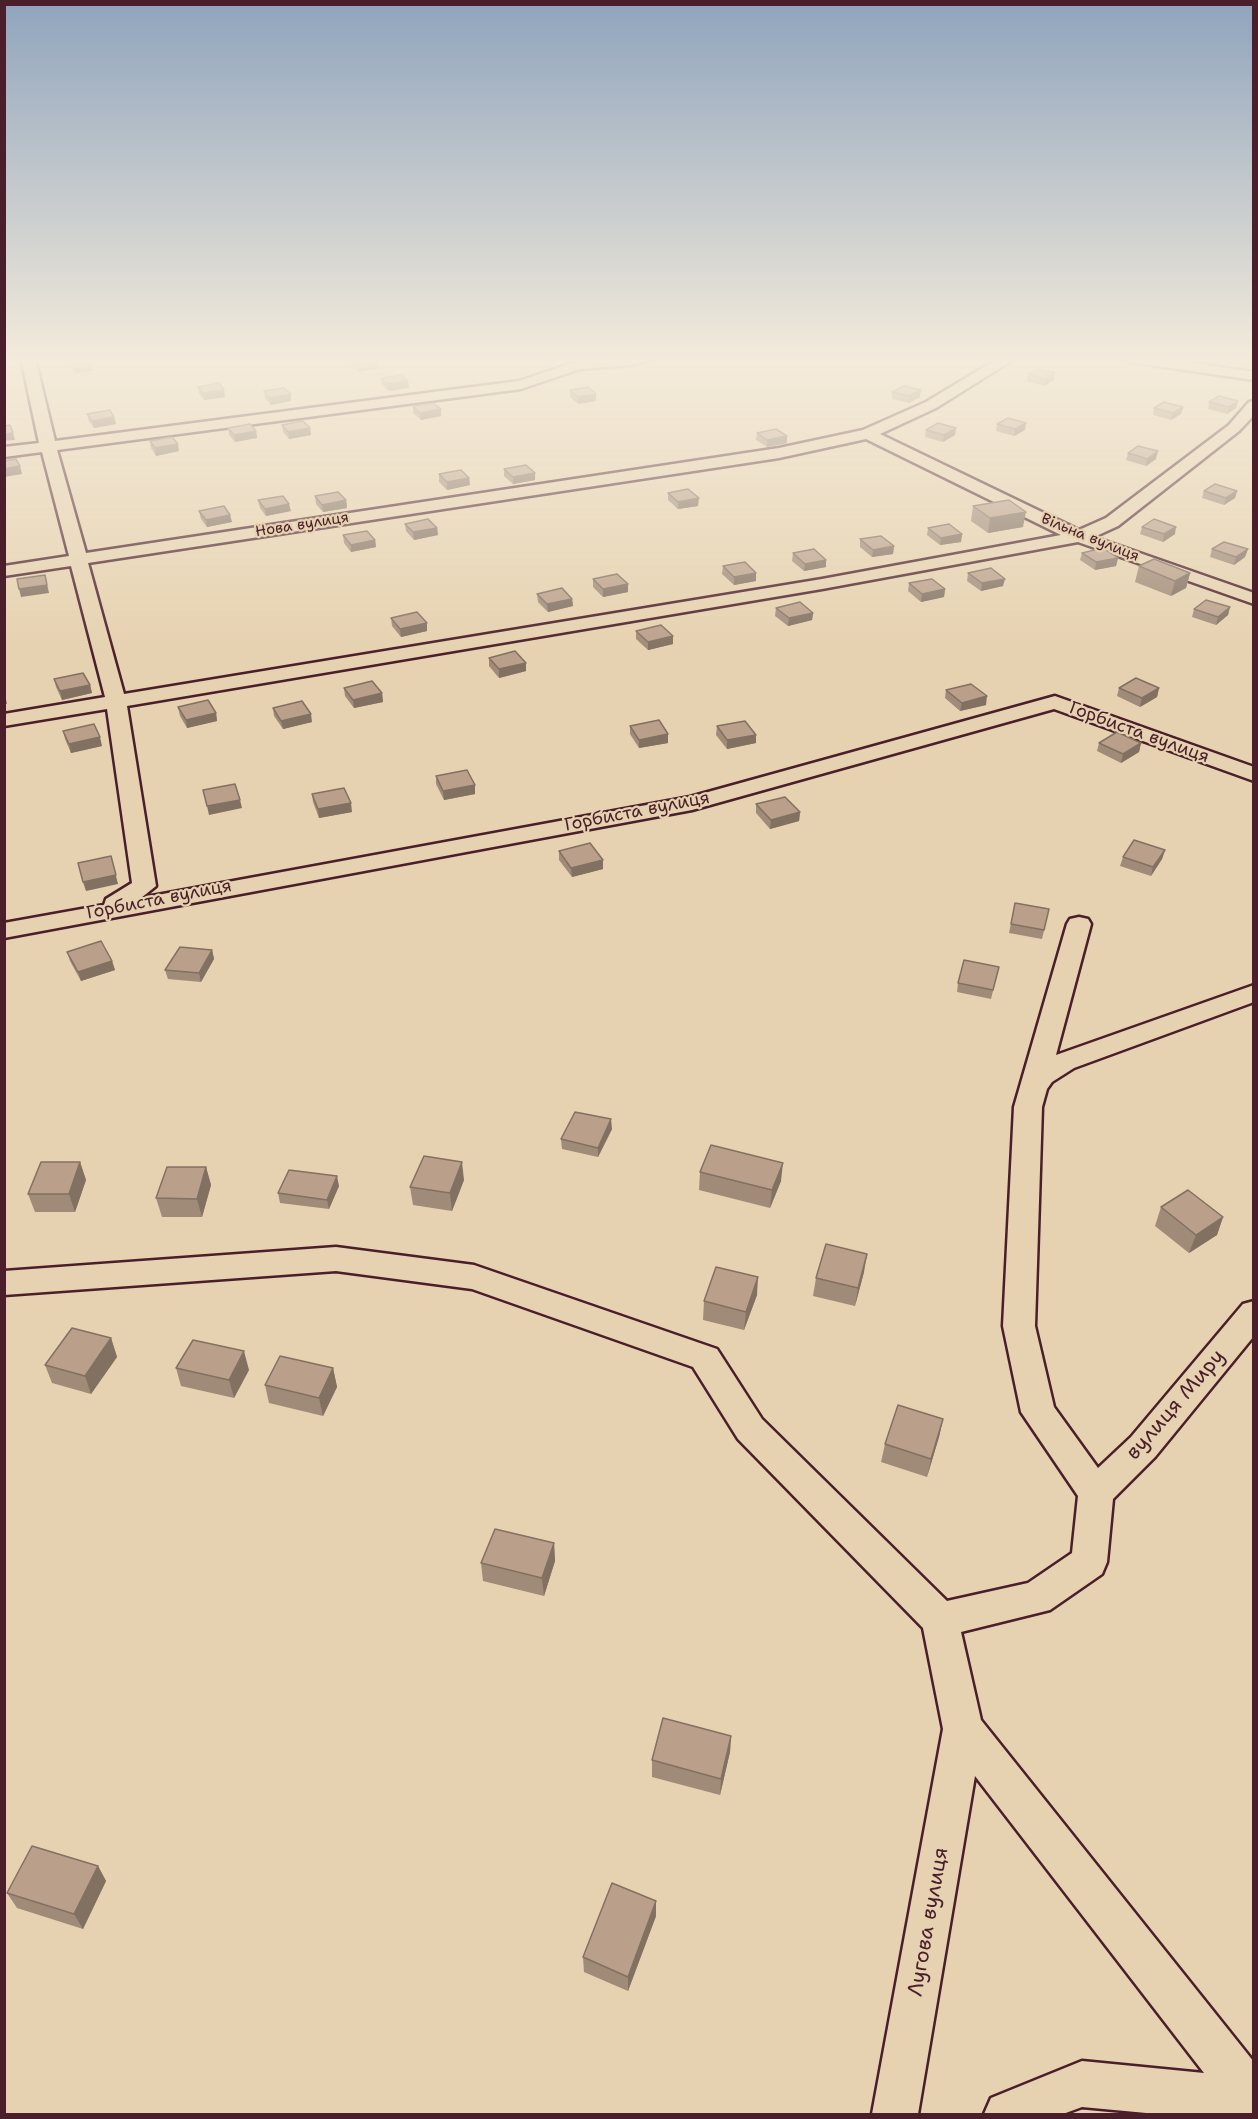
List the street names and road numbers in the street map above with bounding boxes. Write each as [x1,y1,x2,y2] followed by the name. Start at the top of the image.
[254,509,350,541] street label: Нова вулиця
[1038,510,1142,566] street label: Вільна вулиця
[1066,698,1212,768] street label: Горбиста вулиця
[562,787,712,837] street label: Горбиста вулиця
[84,875,234,925] street label: Горбиста вулиця
[1121,1345,1231,1465] street label: вулиця Миру
[903,1845,955,1999] street label: Лугова вулиця

